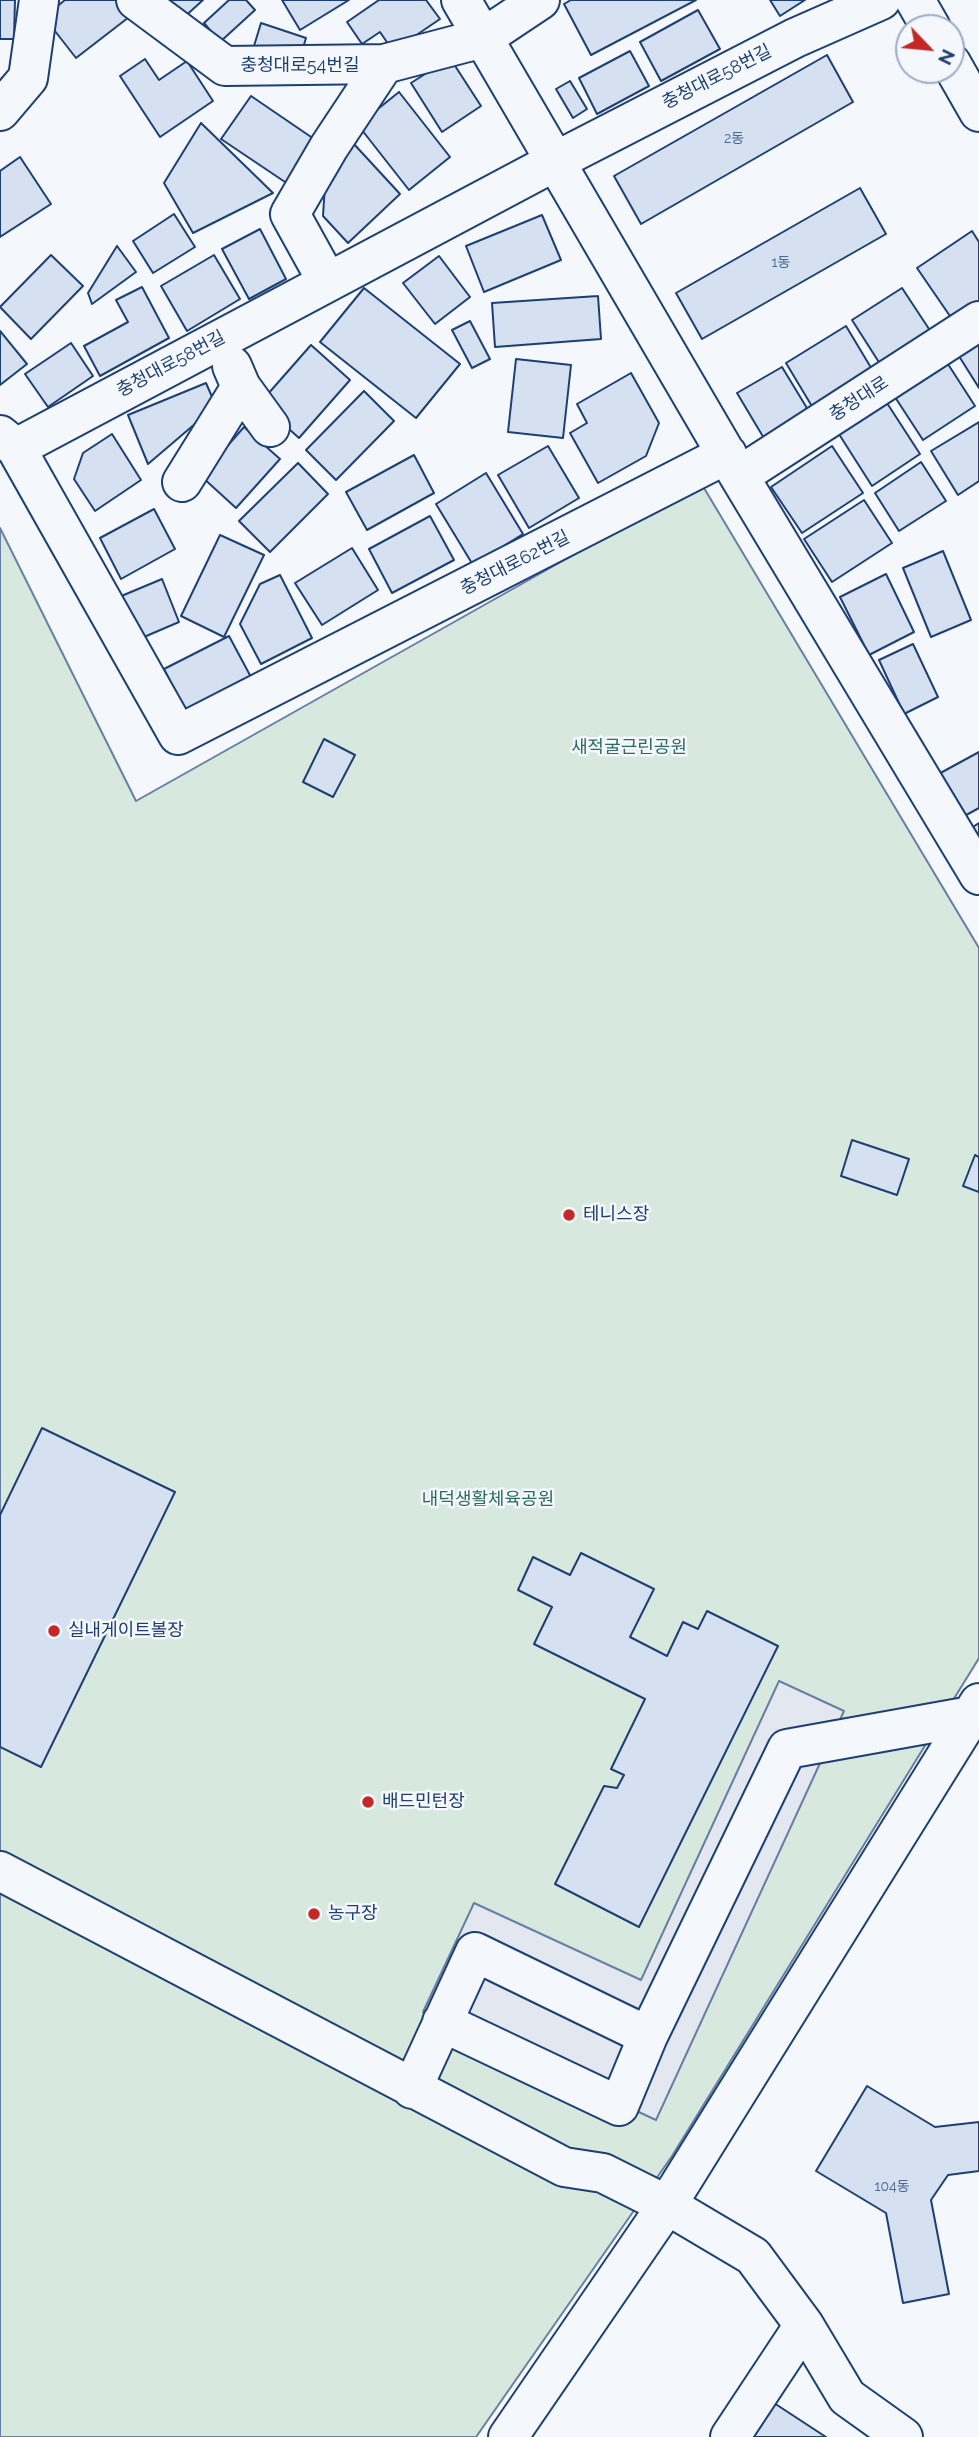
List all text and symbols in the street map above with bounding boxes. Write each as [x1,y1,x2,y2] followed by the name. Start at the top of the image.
[895,14,965,84] north arrow
[659,40,775,114] street label: 충청대로58번길
[934,46,960,69] text: N
[241,55,359,77] street label: 충청대로54번길
[724,131,744,147] house number: 2동
[772,255,790,271] house number: 1동
[113,326,229,402] street label: 충청대로58번길
[825,372,893,426] street label: 충청대로
[457,526,573,600] street label: 충청대로62번길
[571,737,687,759] park label: 새적굴근린공원
[583,1204,649,1226] place label: 테니스장
[561,1207,577,1223] marker: 테니스장
[422,1489,554,1511] park label: 내덕생활체육공원
[68,1620,184,1642] place label: 실내게이트볼장
[46,1623,62,1639] marker: 실내게이트볼장
[382,1791,465,1813] place label: 배드민턴장
[360,1794,376,1810] marker: 배드민턴장
[328,1903,378,1925] place label: 농구장
[306,1906,322,1922] marker: 농구장
[874,2179,910,2195] house number: 104동

